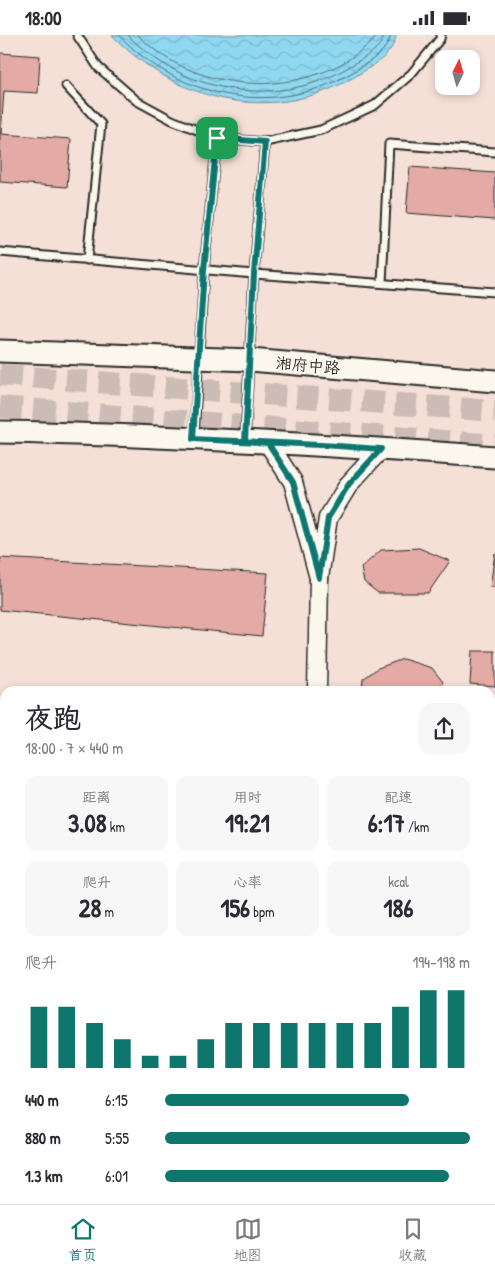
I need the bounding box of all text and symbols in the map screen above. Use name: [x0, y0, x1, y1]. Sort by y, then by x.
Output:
text: 18:00: [25, 5, 62, 31]
north arrow: [435, 50, 480, 95]
map controls: [435, 50, 480, 95]
pin: [196, 117, 238, 159]
icon: arrive: [203, 124, 231, 152]
street label: 湘府中路: [275, 351, 341, 379]
text: 夜跑: [25, 699, 81, 737]
button: share: [418, 703, 470, 755]
text: 18:00 · 7 × 440 m: [25, 737, 123, 759]
text: 距离: [83, 787, 111, 806]
text: 用时: [234, 787, 262, 806]
text: 配速: [385, 787, 413, 806]
text: 3.08: [68, 806, 107, 840]
text: 19:21: [225, 806, 270, 840]
text: 6:17: [368, 806, 405, 840]
text: km: [107, 817, 125, 836]
text: /km: [405, 817, 429, 836]
text: 爬升: [83, 872, 111, 891]
text: 心率: [234, 872, 262, 891]
text: kcal: [388, 872, 409, 891]
text: 28: [79, 891, 101, 925]
text: 156: [220, 891, 250, 925]
text: 186: [384, 891, 413, 925]
text: m: [101, 902, 114, 921]
text: bpm: [250, 902, 275, 921]
text: 爬升: [25, 951, 57, 973]
text: 194–198 m: [412, 951, 470, 973]
text: 440 m: [25, 1089, 59, 1111]
text: 6:15: [105, 1089, 128, 1111]
text: 880 m: [25, 1127, 61, 1149]
text: 5:55: [105, 1127, 129, 1149]
text: 1.3 km: [25, 1165, 63, 1187]
text: 6:01: [105, 1165, 128, 1187]
tab: 首页: [69, 1215, 97, 1264]
tab: 地图: [234, 1215, 262, 1264]
tab: 收藏: [399, 1215, 427, 1264]

